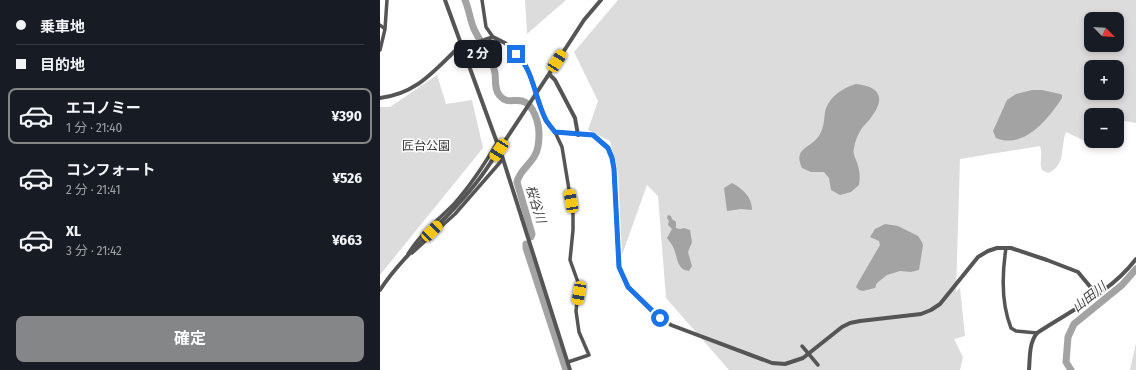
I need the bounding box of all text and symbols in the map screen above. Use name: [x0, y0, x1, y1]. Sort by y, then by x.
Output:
north arrow: [1084, 12, 1124, 52]
map controls: [1084, 12, 1124, 148]
text: 乗車地: [40, 18, 85, 36]
callout: 2 分: [454, 40, 502, 68]
route end: [507, 45, 525, 63]
text: 2 分: [467, 46, 489, 61]
car: [545, 48, 569, 74]
text: 目的地: [40, 56, 85, 74]
button: +: [1084, 60, 1124, 100]
icon: car: [18, 98, 54, 134]
text: エコノミー: [66, 99, 141, 117]
text: ¥390: [331, 107, 362, 125]
button: −: [1084, 108, 1124, 148]
text: 1 分 · 21:40: [66, 120, 122, 135]
car: [487, 137, 511, 163]
park label: 匠台公園: [402, 139, 450, 153]
icon: car: [18, 160, 54, 196]
text: コンフォート: [66, 161, 156, 179]
text: ¥526: [332, 169, 362, 187]
text: 2 分 · 21:41: [66, 182, 121, 197]
water label: 桜谷川: [523, 183, 549, 227]
car: [563, 188, 579, 214]
car: [419, 218, 445, 244]
icon: car: [18, 222, 54, 258]
text: XL: [66, 222, 81, 240]
text: ¥663: [332, 231, 362, 249]
text: 3 分 · 21:42: [66, 243, 122, 258]
water label: 山田川: [1069, 278, 1110, 315]
car: [571, 280, 587, 306]
route start: [651, 309, 669, 327]
button: 確定: [16, 316, 364, 362]

